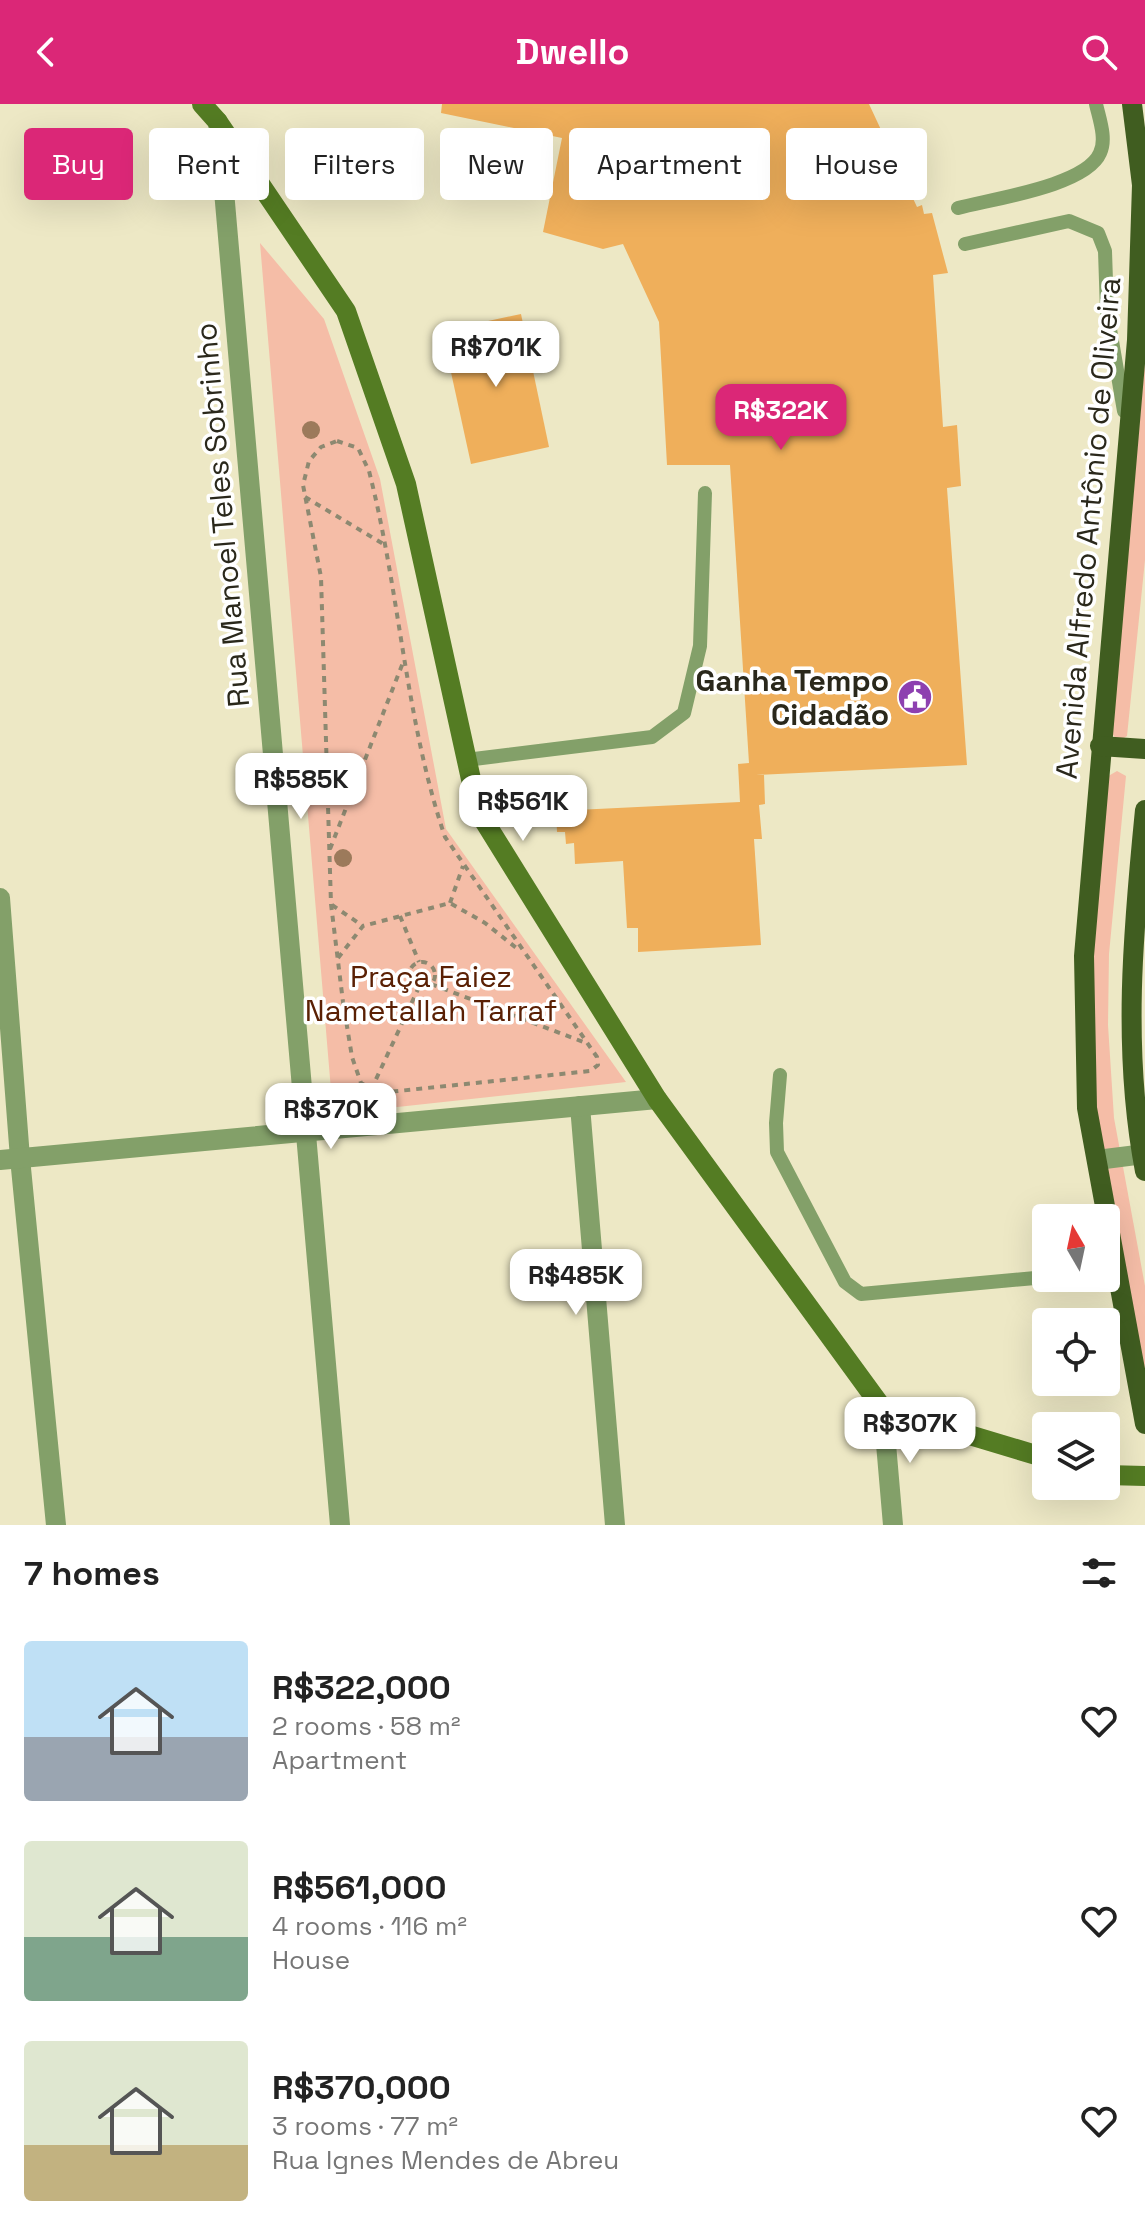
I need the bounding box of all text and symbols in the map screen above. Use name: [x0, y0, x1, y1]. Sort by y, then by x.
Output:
text: Dwello: [515, 29, 630, 75]
icon: back: [24, 30, 68, 74]
icon: search: [1077, 30, 1121, 74]
chip: Buy: [24, 128, 133, 200]
chip: Rent: [149, 128, 269, 200]
chip: Filters: [285, 128, 424, 200]
chip: New: [440, 128, 553, 200]
chip: Apartment: [569, 128, 770, 200]
chip: House: [786, 128, 927, 200]
street label: Avenida Alfredo Antônio de Oliveira: [1047, 276, 1129, 780]
street label: Rua Manoel Teles Sobrinho: [186, 321, 258, 709]
pin: R$701K: [431, 321, 561, 389]
text: R$701K: [450, 330, 542, 364]
pin: R$322K: [716, 384, 846, 452]
text: R$322K: [733, 393, 829, 427]
place label: Ganha Tempo Cidadão: [696, 661, 889, 734]
public building icon: Ganha Tempo Cidadão: [896, 678, 934, 716]
pin: R$585K: [236, 753, 366, 821]
text: R$585K: [253, 762, 349, 796]
pin: R$561K: [458, 775, 588, 843]
text: R$561K: [477, 784, 569, 818]
park label: Praça Faiez Nametallah Tarraf: [305, 957, 557, 1030]
pin: R$370K: [266, 1083, 396, 1151]
text: R$370K: [283, 1092, 379, 1126]
north arrow: [1032, 1204, 1120, 1292]
map controls: [1032, 1204, 1120, 1500]
pin: R$485K: [511, 1249, 641, 1317]
text: R$485K: [528, 1258, 624, 1292]
button: locate: [1032, 1308, 1120, 1396]
pin: R$307K: [845, 1397, 975, 1465]
text: R$307K: [862, 1406, 958, 1440]
button: layers: [1032, 1412, 1120, 1500]
icon: filters: [1077, 1551, 1121, 1595]
text: 7 homes: [24, 1552, 160, 1595]
text: R$322,000: [272, 1666, 451, 1709]
icon: home: [88, 1673, 184, 1769]
icon: heart: [1077, 1699, 1121, 1743]
text: 2 rooms · 58 m²: [272, 1709, 460, 1743]
text: Apartment: [272, 1743, 407, 1777]
text: R$561,000: [272, 1866, 446, 1909]
icon: home: [88, 1873, 184, 1969]
icon: heart: [1077, 1899, 1121, 1943]
text: 4 rooms · 116 m²: [272, 1909, 467, 1943]
text: House: [272, 1943, 350, 1977]
text: R$370,000: [272, 2066, 451, 2109]
icon: home: [88, 2073, 184, 2169]
icon: heart: [1077, 2099, 1121, 2143]
text: 3 rooms · 77 m²: [272, 2109, 458, 2143]
text: Rua Ignes Mendes de Abreu: [272, 2143, 619, 2177]

